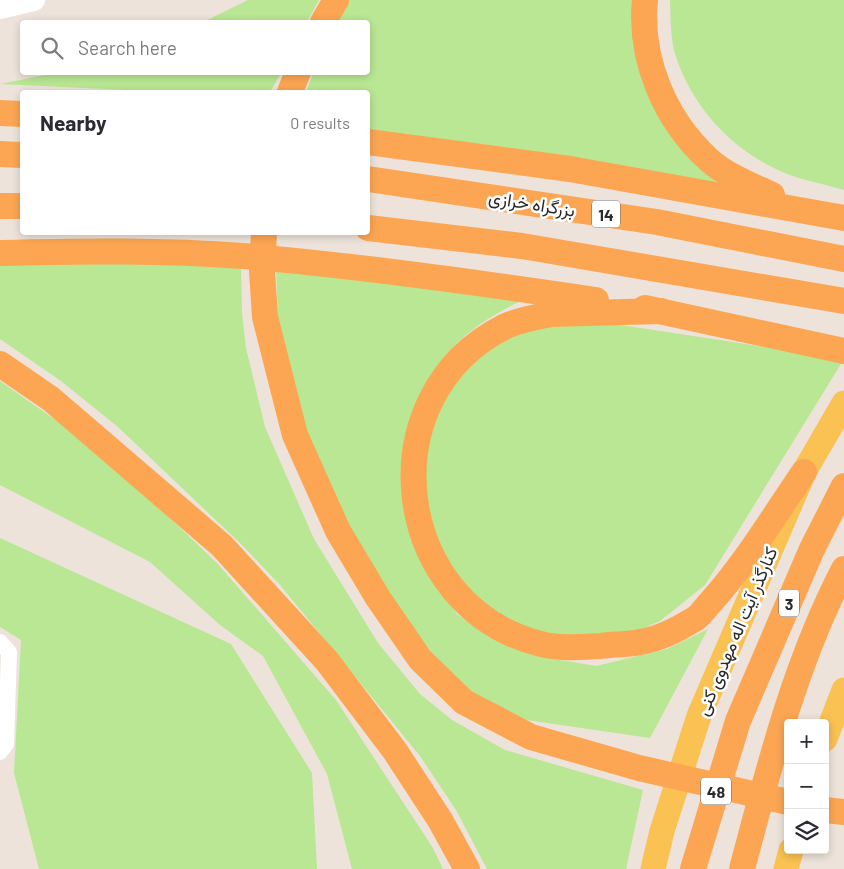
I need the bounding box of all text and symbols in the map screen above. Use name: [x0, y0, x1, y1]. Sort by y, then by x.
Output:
search box: [20, 20, 370, 75]
icon: search: [38, 34, 66, 62]
text: Search here: [78, 36, 177, 59]
text: Nearby: [40, 110, 106, 135]
text: 0 results: [290, 113, 350, 132]
street label: بزرگراه خرازی: [487, 185, 577, 222]
road number: 14: [592, 200, 620, 228]
street label: کنارگذر آیت اله مهدوی کنی: [690, 543, 782, 719]
road number: 3: [779, 590, 799, 616]
map controls: [784, 719, 829, 854]
button: +: [784, 719, 829, 764]
button: −: [784, 764, 829, 809]
road number: 48: [701, 778, 731, 804]
button: layers: [784, 809, 829, 854]

